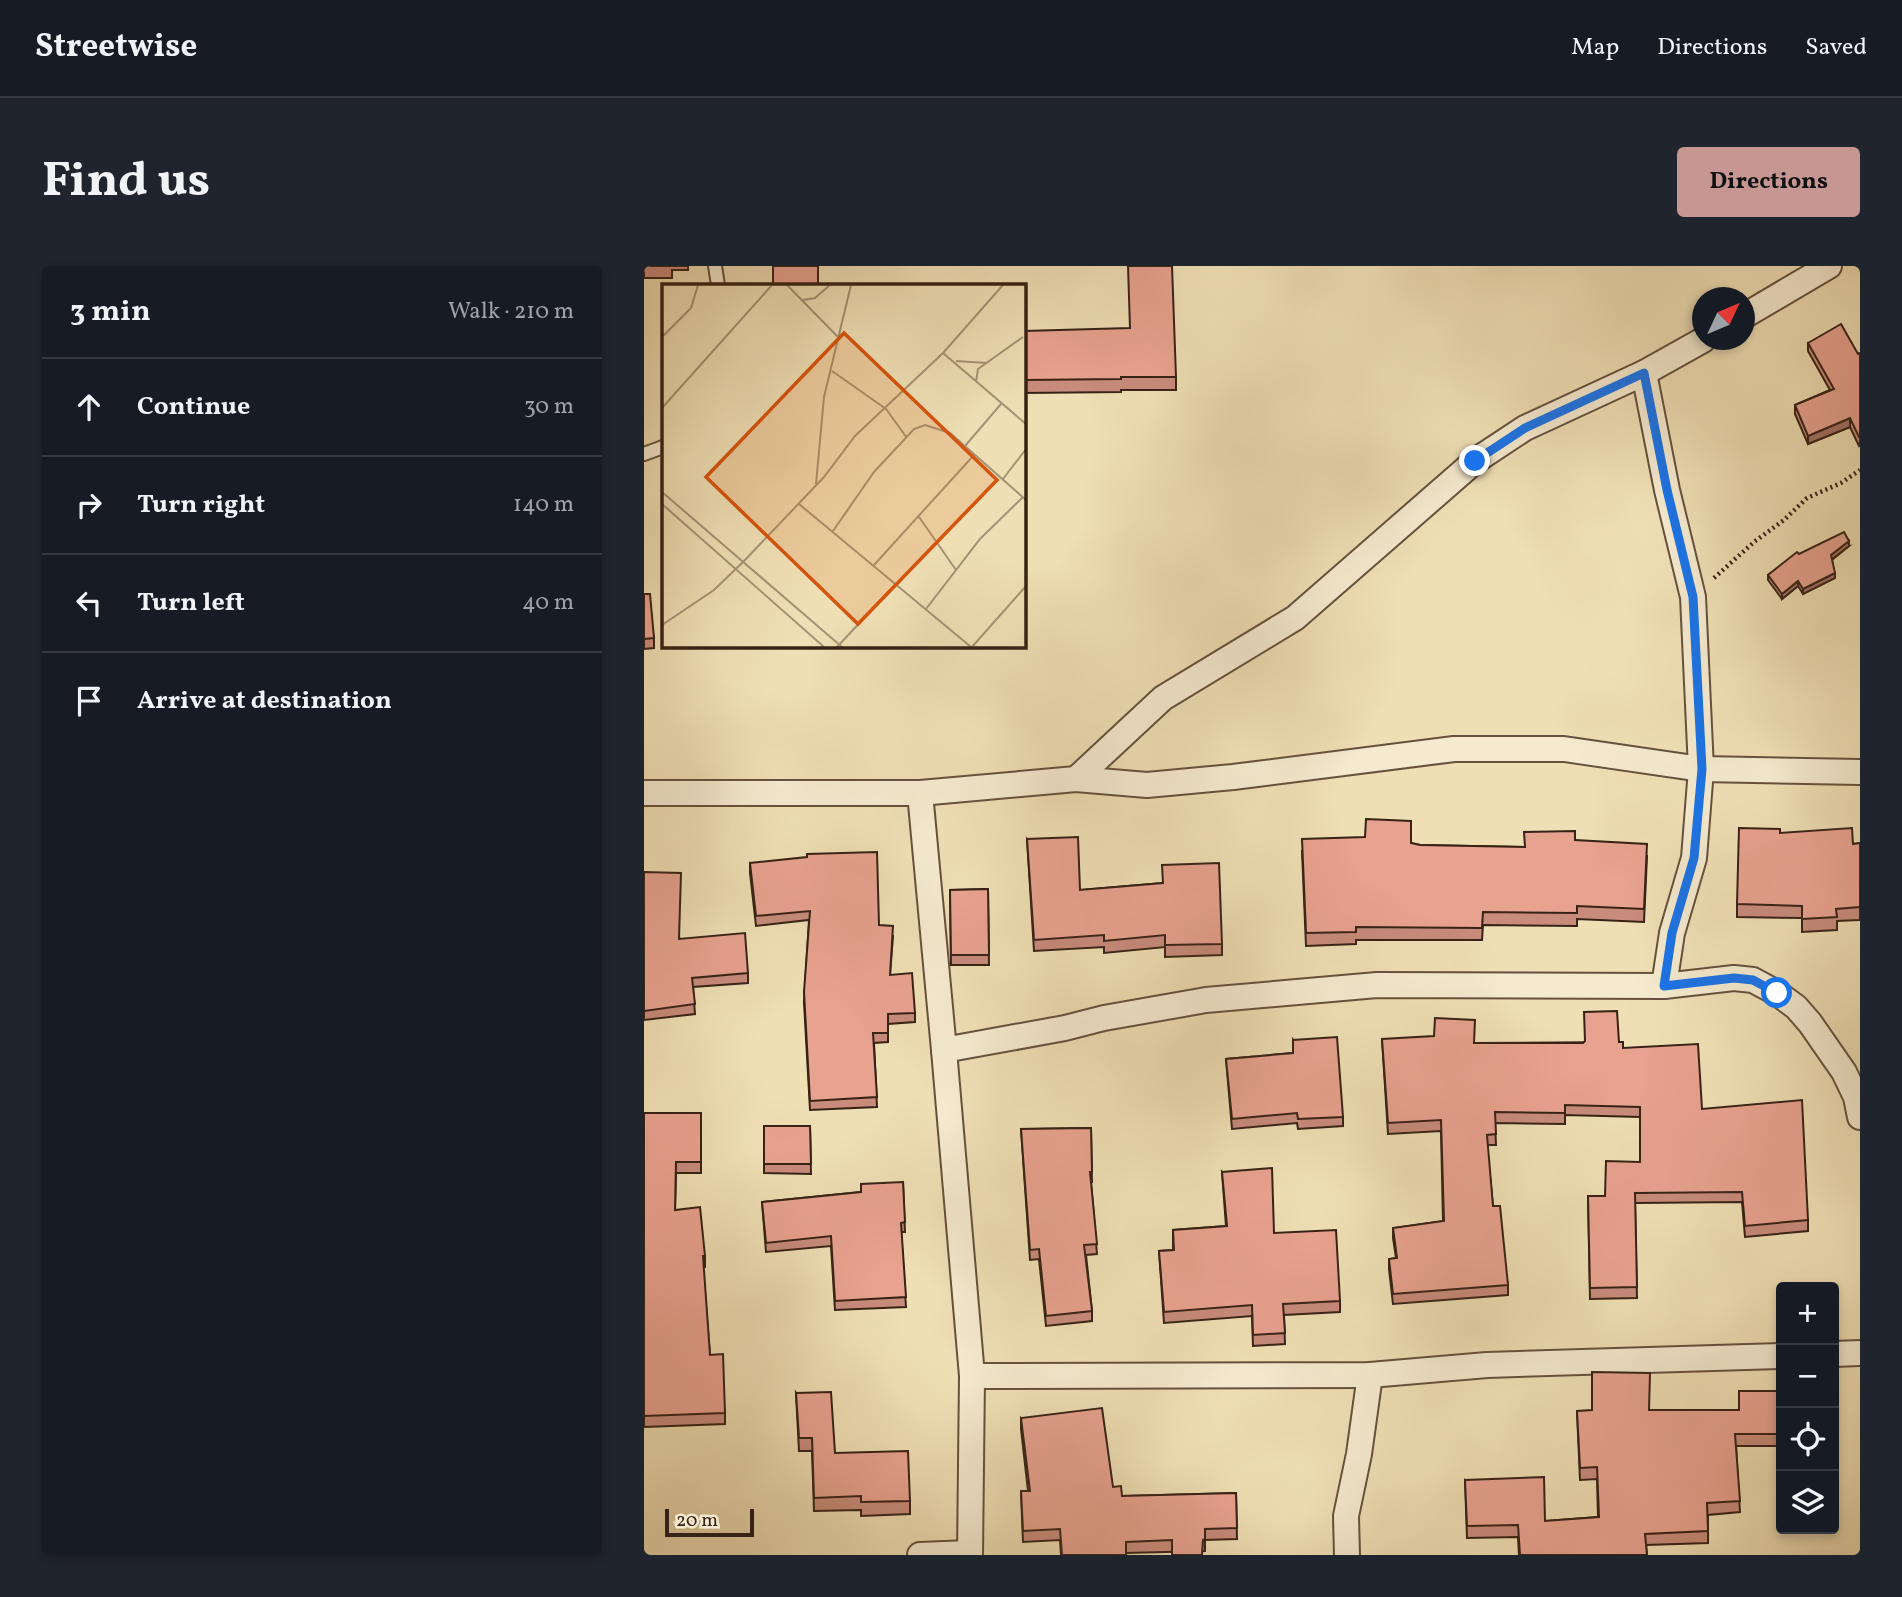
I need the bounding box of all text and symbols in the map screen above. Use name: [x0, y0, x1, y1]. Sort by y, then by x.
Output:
text: Streetwise: [35, 25, 197, 71]
text: Map: [1571, 31, 1619, 65]
text: Directions: [1657, 31, 1767, 65]
text: Saved: [1805, 31, 1867, 65]
button: Directions: [1677, 147, 1860, 217]
text: Find us: [42, 148, 210, 217]
inset map: [662, 284, 1026, 648]
north arrow: [1692, 287, 1755, 350]
text: 3 min: [70, 291, 151, 333]
text: Walk · 210 m: [448, 296, 574, 328]
icon: ahead: [70, 388, 108, 426]
text: Continue: [137, 389, 250, 425]
text: 30 m: [524, 391, 574, 423]
route end: [1459, 445, 1490, 476]
icon: right: [70, 486, 108, 524]
text: Turn right: [137, 487, 265, 523]
text: 140 m: [513, 489, 574, 521]
icon: left: [70, 584, 108, 622]
text: Turn left: [137, 585, 245, 621]
text: 40 m: [522, 587, 574, 619]
icon: arrive: [70, 682, 108, 720]
text: Arrive at destination: [137, 683, 392, 719]
route start: [1761, 977, 1792, 1008]
map controls: [1776, 1282, 1839, 1534]
button: +: [1776, 1282, 1839, 1345]
button: −: [1776, 1345, 1839, 1408]
button: locate: [1776, 1408, 1839, 1471]
button: layers: [1776, 1471, 1839, 1534]
scale bar: [665, 1506, 754, 1538]
text: 20 m: [676, 1508, 718, 1534]

